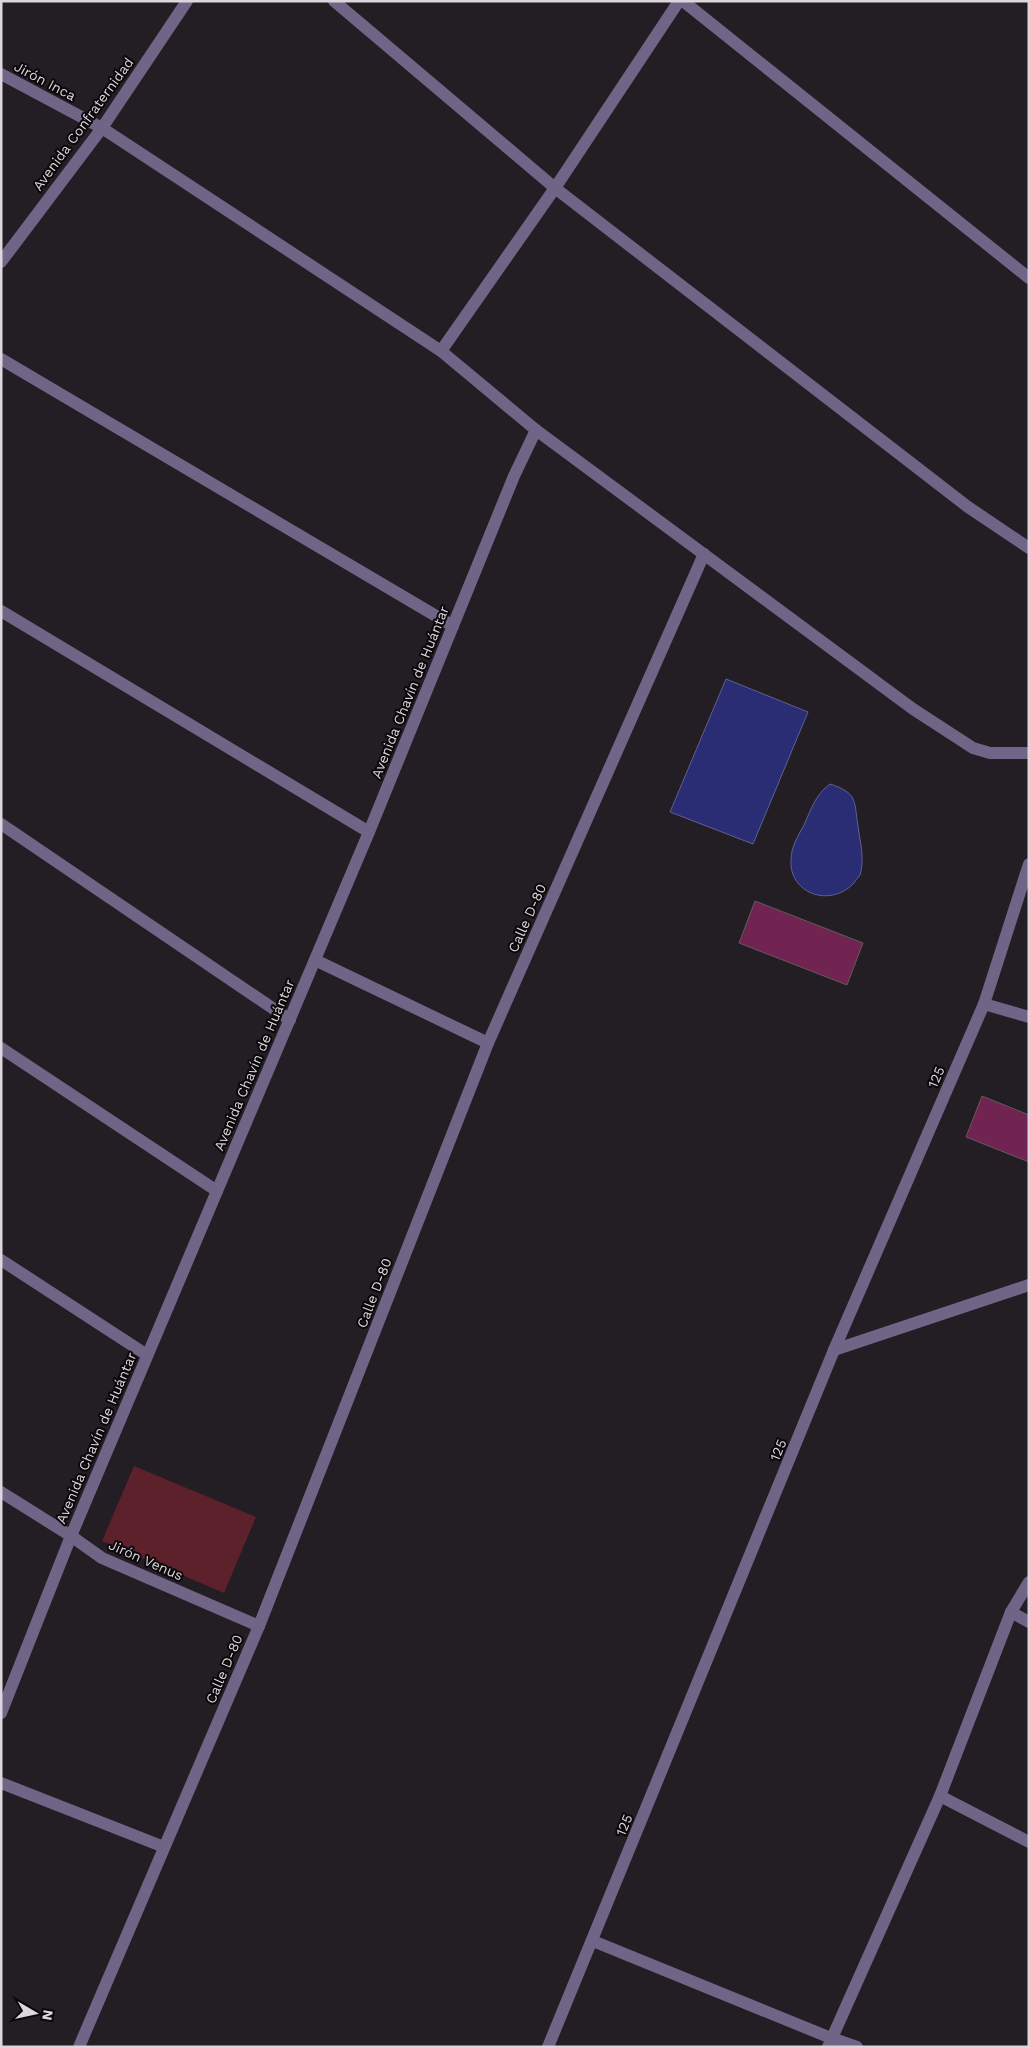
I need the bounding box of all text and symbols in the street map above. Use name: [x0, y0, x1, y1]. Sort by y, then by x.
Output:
street label: Avenida Confraternidad: [29, 54, 137, 194]
street label: Jirón Inca: [11, 58, 79, 104]
street label: Avenida Chavín de Huántar: [368, 603, 452, 781]
street label: Calle D-80: [505, 881, 549, 955]
street label: Avenida Chavín de Huántar: [211, 977, 298, 1153]
street label: 125: [924, 1064, 948, 1090]
street label: Calle D-80: [353, 1256, 395, 1330]
street label: Avenida Chavín de Huántar: [53, 1350, 140, 1526]
street label: 125: [767, 1437, 789, 1463]
street label: Jirón Venus: [106, 1536, 186, 1584]
street label: Calle D-80: [202, 1632, 246, 1706]
street label: 125: [613, 1812, 635, 1838]
north arrow: [10, 1988, 60, 2038]
text: N: [39, 2009, 57, 2021]

